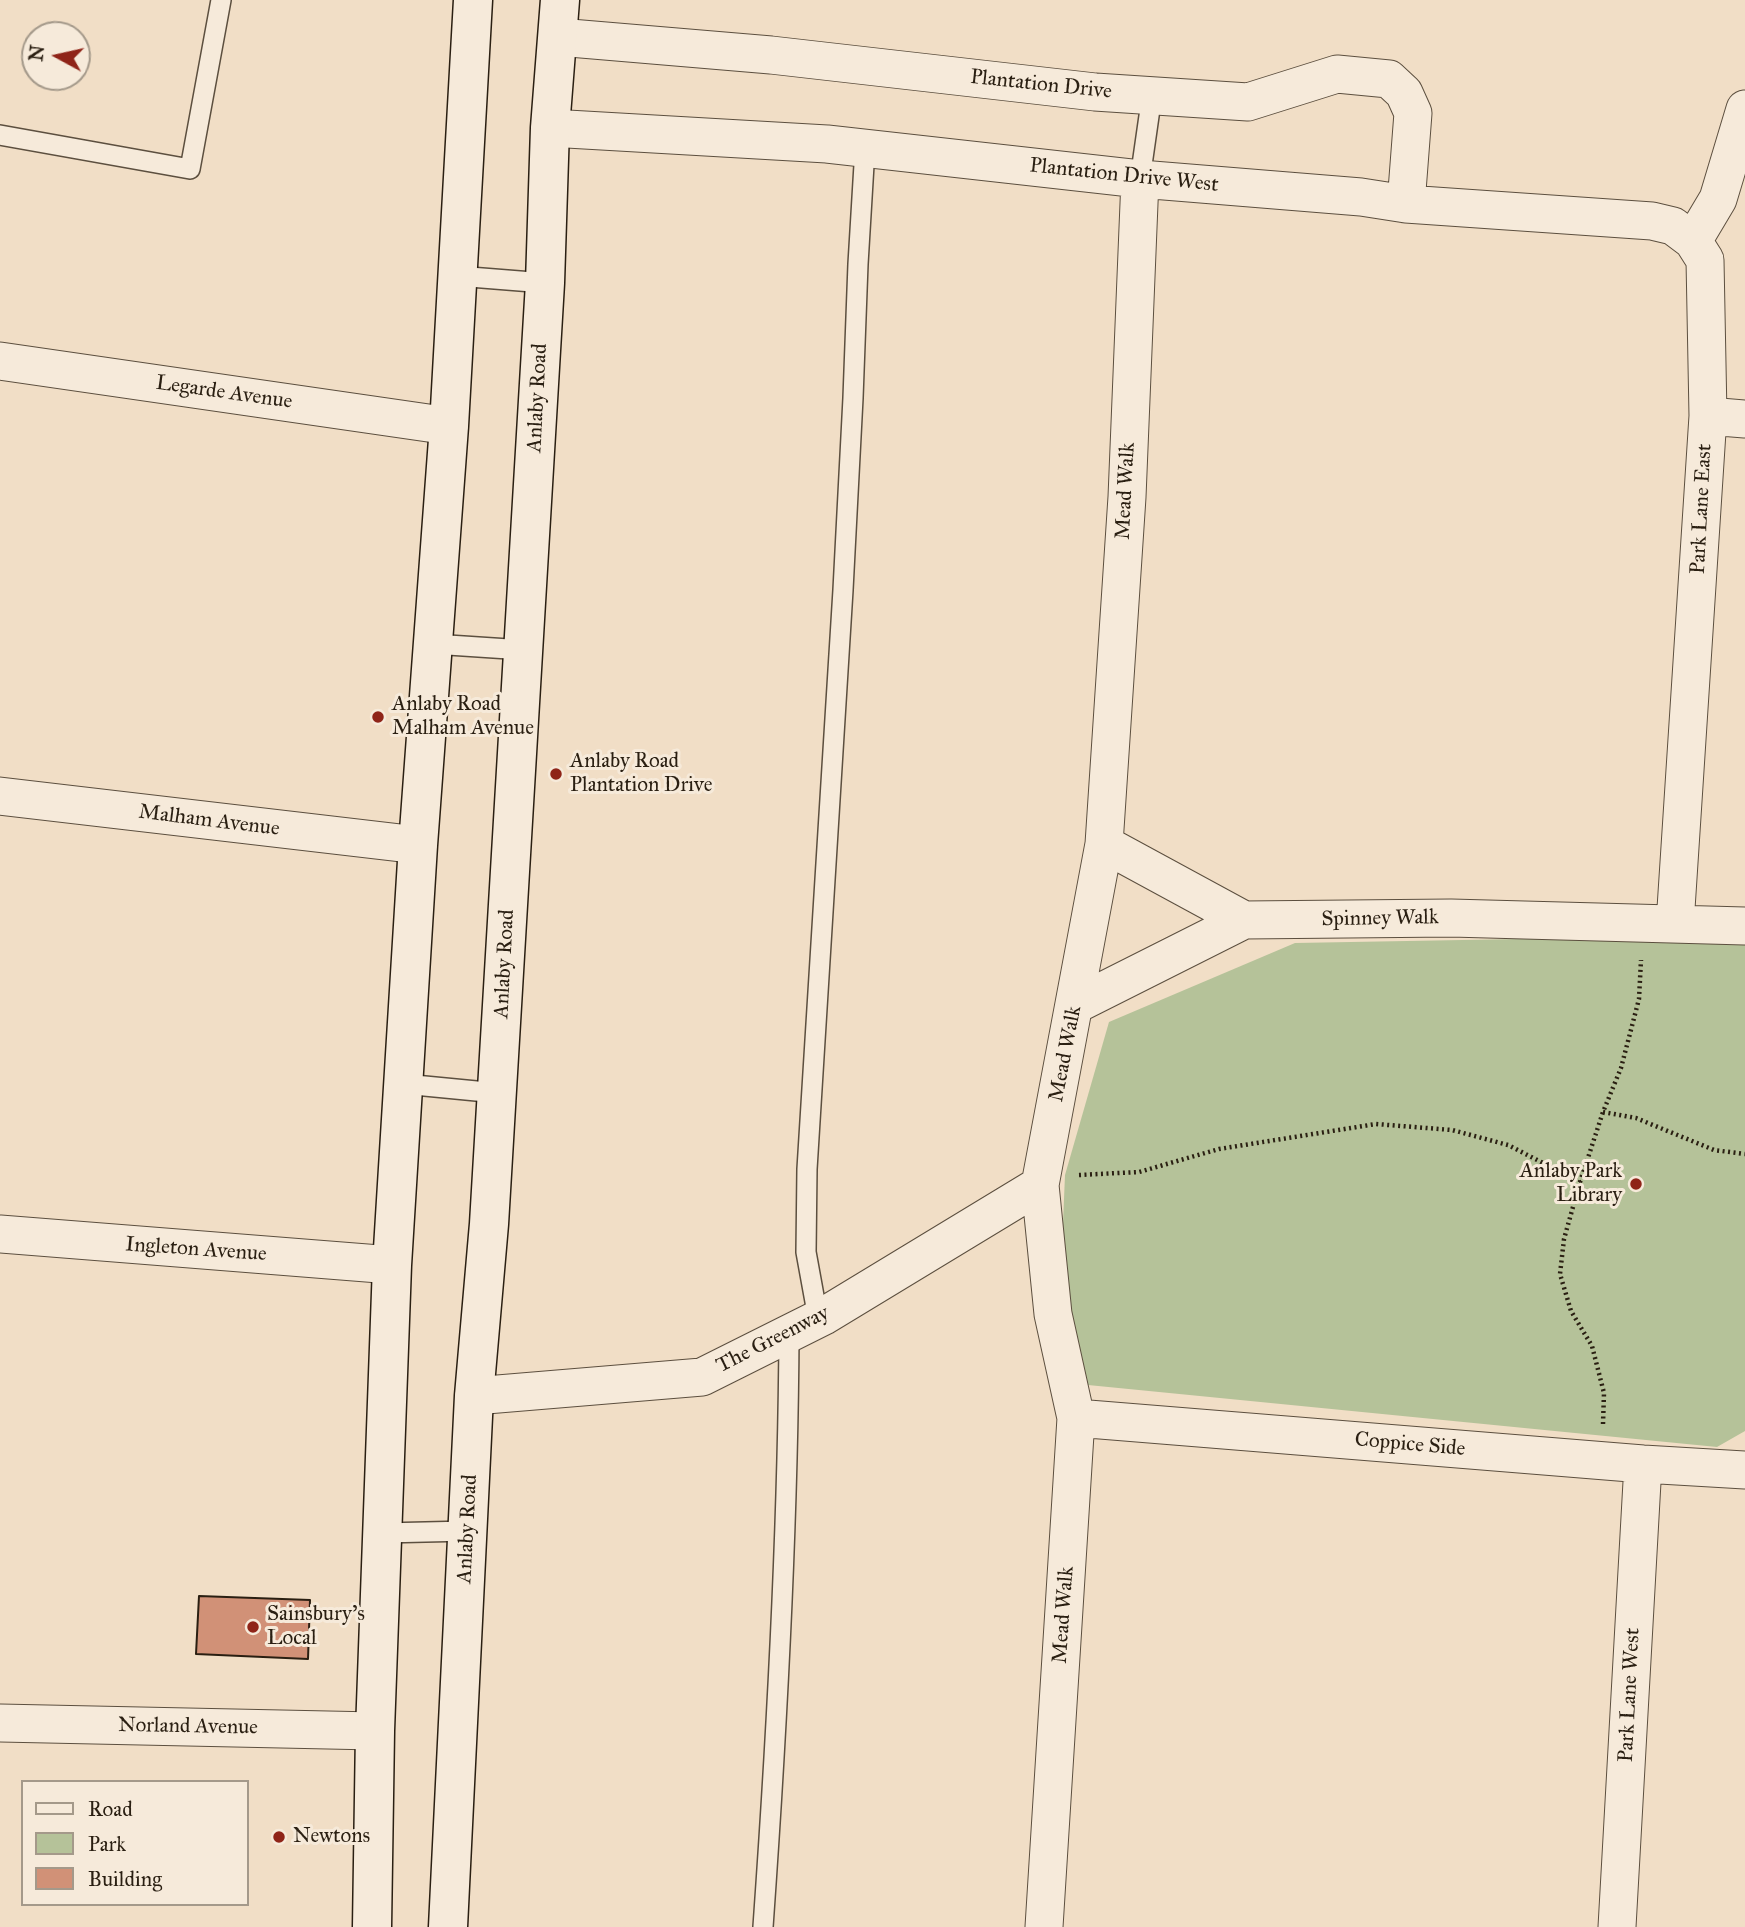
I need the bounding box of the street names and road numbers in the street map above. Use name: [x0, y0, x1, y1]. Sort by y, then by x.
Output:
street label: Plantation Drive: [969, 65, 1113, 105]
street label: Plantation Drive West: [1028, 154, 1220, 198]
street label: Anlaby Road: [523, 343, 553, 453]
street label: Legarde Avenue: [154, 371, 294, 415]
street label: Mead Walk: [1111, 442, 1141, 540]
street label: Park Lane East: [1686, 443, 1718, 575]
street label: Malham Avenue: [137, 800, 281, 842]
street label: Spinney Walk: [1321, 905, 1439, 933]
street label: Anlaby Road: [490, 909, 520, 1019]
street label: Mead Walk: [1044, 1004, 1088, 1104]
street label: Ingleton Avenue: [124, 1232, 268, 1268]
street label: The Greenway: [712, 1301, 834, 1379]
street label: Coppice Side: [1354, 1428, 1466, 1462]
street label: Anlaby Road: [453, 1474, 483, 1584]
street label: Mead Walk: [1048, 1566, 1080, 1664]
street label: Park Lane West: [1614, 1627, 1646, 1763]
street label: Norland Avenue: [118, 1713, 258, 1741]

